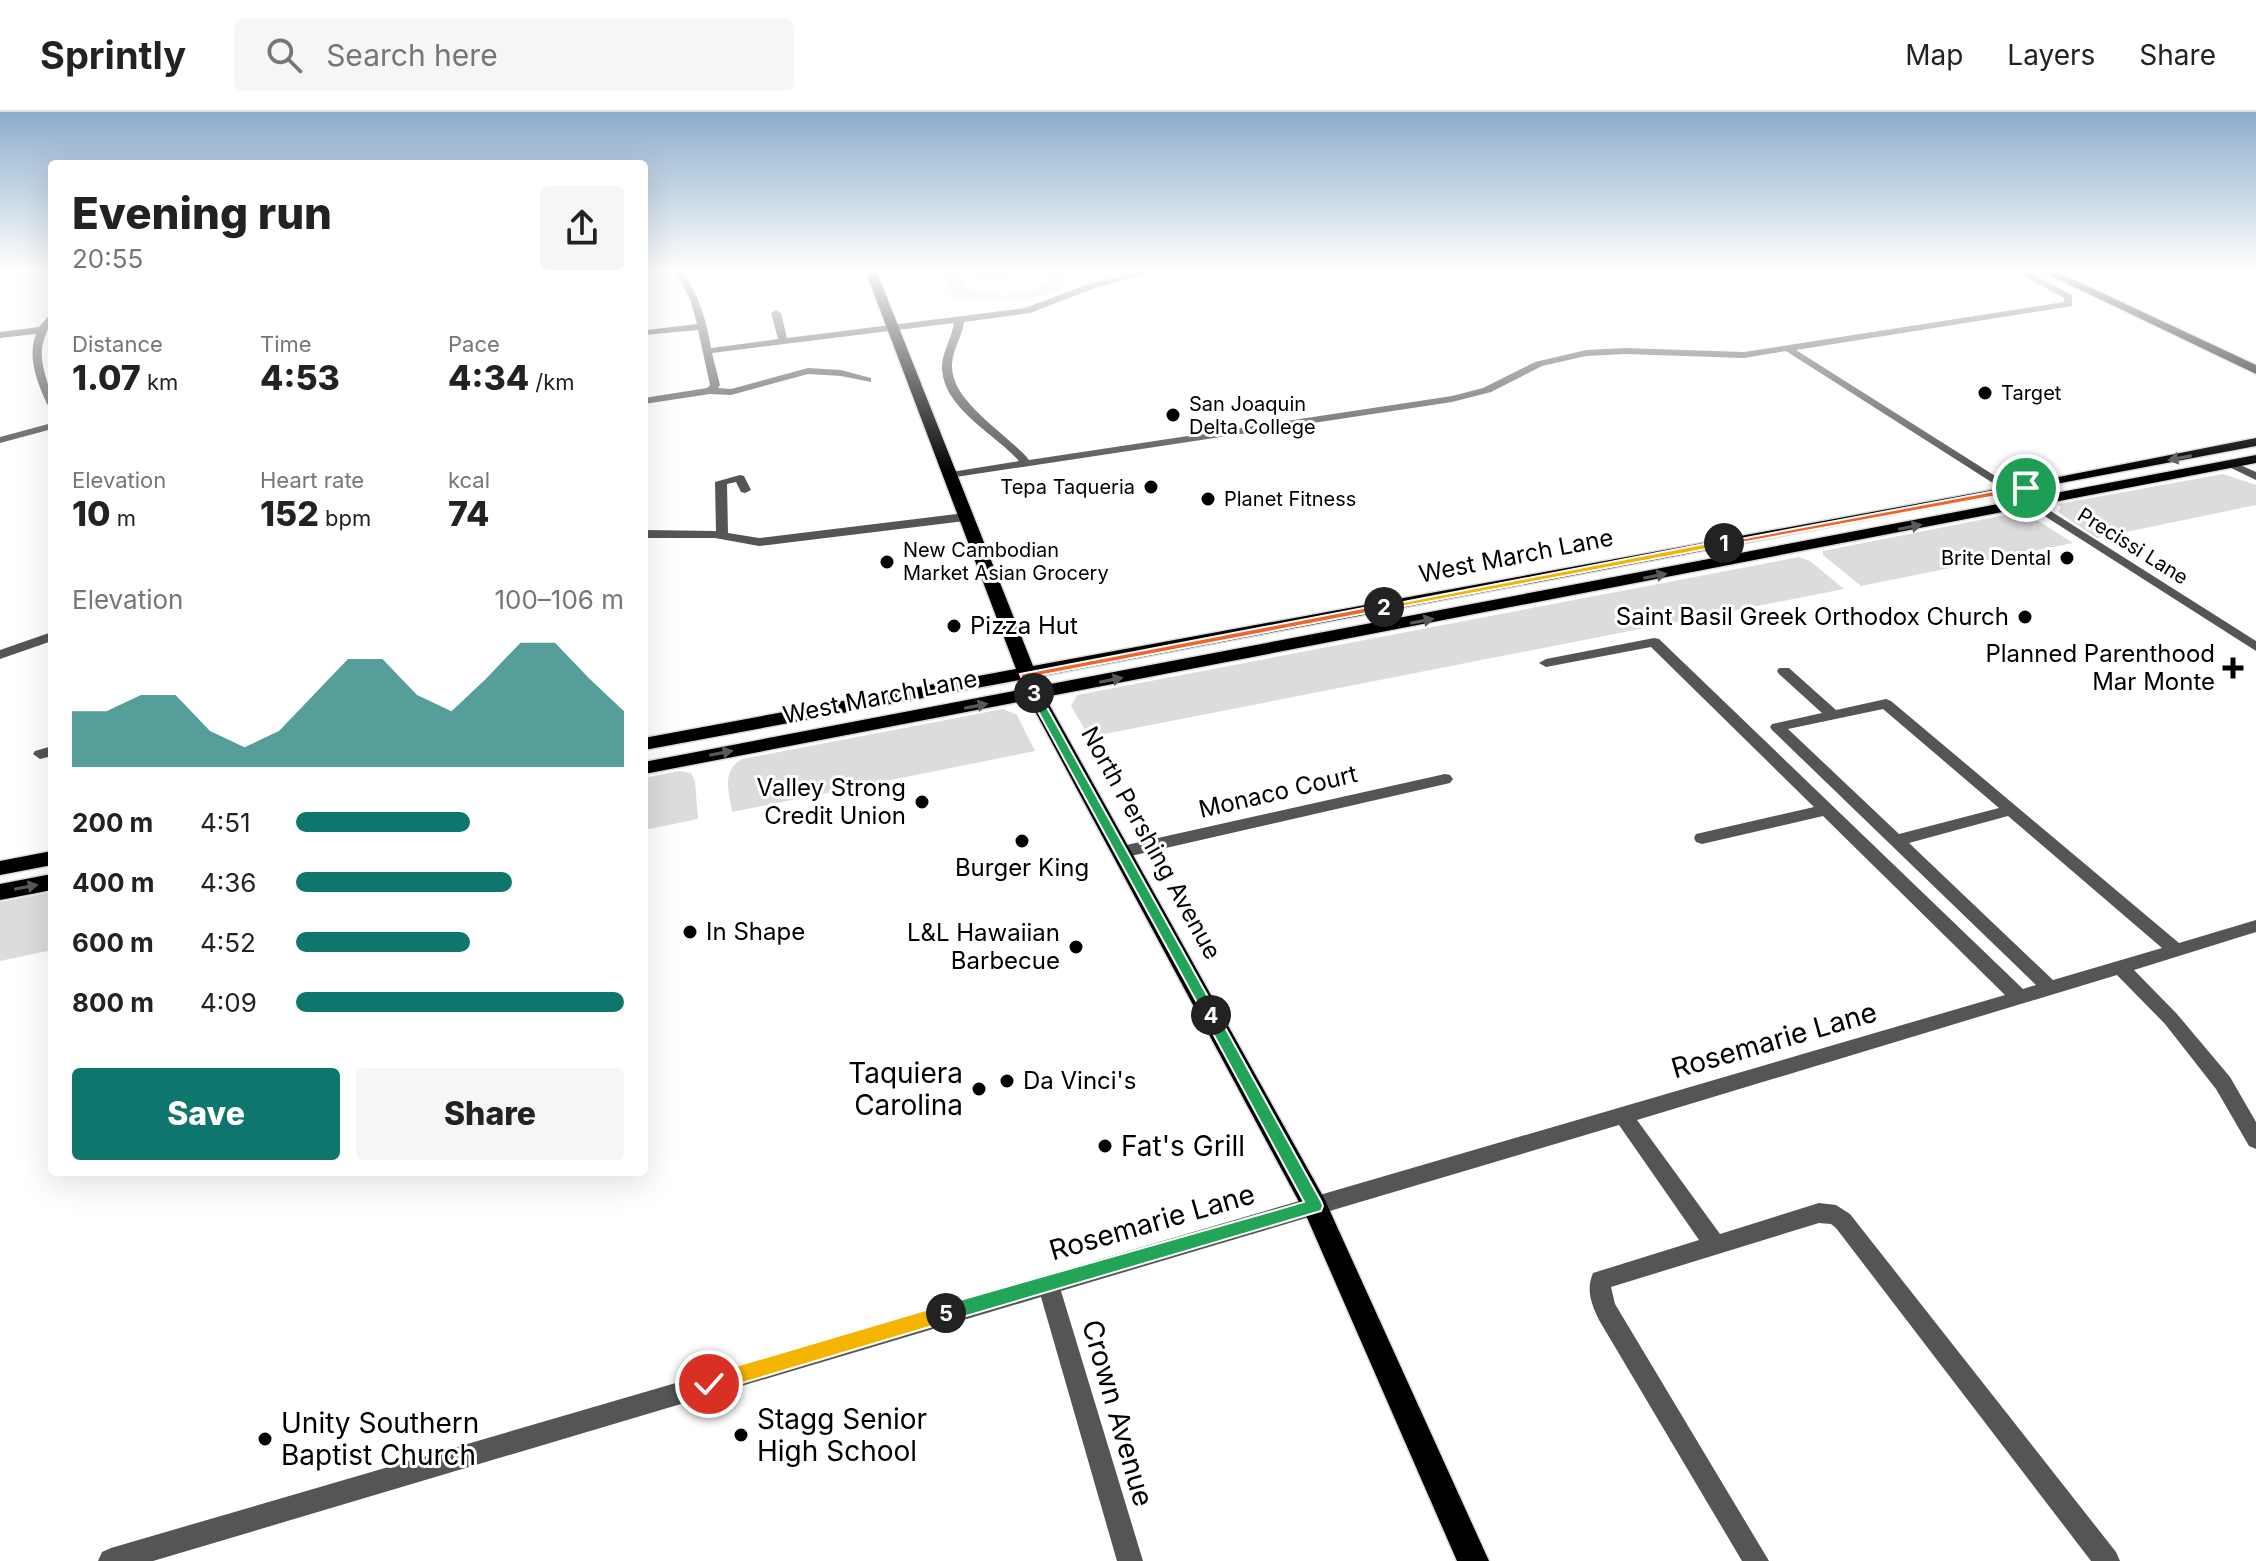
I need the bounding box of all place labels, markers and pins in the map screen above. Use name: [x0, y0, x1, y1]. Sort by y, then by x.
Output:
place label: Target: [2001, 381, 2062, 405]
marker: Target: [1976, 384, 1994, 402]
place label: San Joaquin Delta College: [1189, 392, 1316, 439]
marker: San Joaquin Delta College: [1164, 406, 1182, 424]
pin: [1992, 454, 2060, 522]
place label: Tepa Taqueria: [1000, 475, 1135, 499]
marker: Tepa Taqueria: [1142, 478, 1160, 496]
place label: Planet Fitness: [1224, 487, 1356, 511]
marker: Planet Fitness: [1199, 490, 1217, 508]
pin: 1: [1704, 523, 1744, 563]
place label: New Cambodian Market Asian Grocery: [903, 538, 1109, 585]
place label: Brite Dental: [1941, 546, 2051, 570]
marker: Brite Dental: [2058, 549, 2076, 567]
marker: New Cambodian Market Asian Grocery: [878, 553, 896, 571]
pin: 2: [1364, 587, 1404, 627]
place label: Saint Basil Greek Orthodox Church: [1616, 602, 2009, 631]
marker: Saint Basil Greek Orthodox Church: [2016, 608, 2034, 626]
place label: Pizza Hut: [970, 611, 1078, 640]
marker: Pizza Hut: [945, 617, 963, 635]
place label: Planned Parenthood Mar Monte: [1985, 639, 2215, 696]
marker: Planned Parenthood Mar Monte: [2222, 657, 2244, 679]
pin: 3: [1014, 673, 1054, 713]
place label: Valley Strong Credit Union: [757, 773, 906, 830]
marker: Valley Strong Credit Union: [913, 793, 931, 811]
marker: Burger King: [1013, 832, 1031, 850]
place label: Burger King: [955, 853, 1089, 882]
place label: In Shape: [706, 917, 805, 946]
place label: L&L Hawaiian Barbecue: [907, 918, 1060, 975]
marker: In Shape: [681, 923, 699, 941]
marker: L&L Hawaiian Barbecue: [1067, 938, 1085, 956]
pin: 4: [1191, 995, 1231, 1035]
place label: Taquiera Carolina: [848, 1056, 963, 1122]
place label: Da Vinci's: [1023, 1066, 1136, 1095]
marker: Da Vinci's: [998, 1072, 1016, 1090]
marker: Taquiera Carolina: [970, 1080, 988, 1098]
place label: Fat's Grill: [1121, 1129, 1245, 1163]
marker: Fat's Grill: [1096, 1137, 1114, 1155]
pin: 5: [926, 1293, 966, 1333]
pin: [675, 1350, 743, 1418]
place label: Stagg Senior High School: [757, 1402, 927, 1468]
place label: Unity Southern Baptist Church: [281, 1406, 479, 1472]
marker: Stagg Senior High School: [732, 1426, 750, 1444]
marker: Unity Southern Baptist Church: [256, 1430, 274, 1448]

